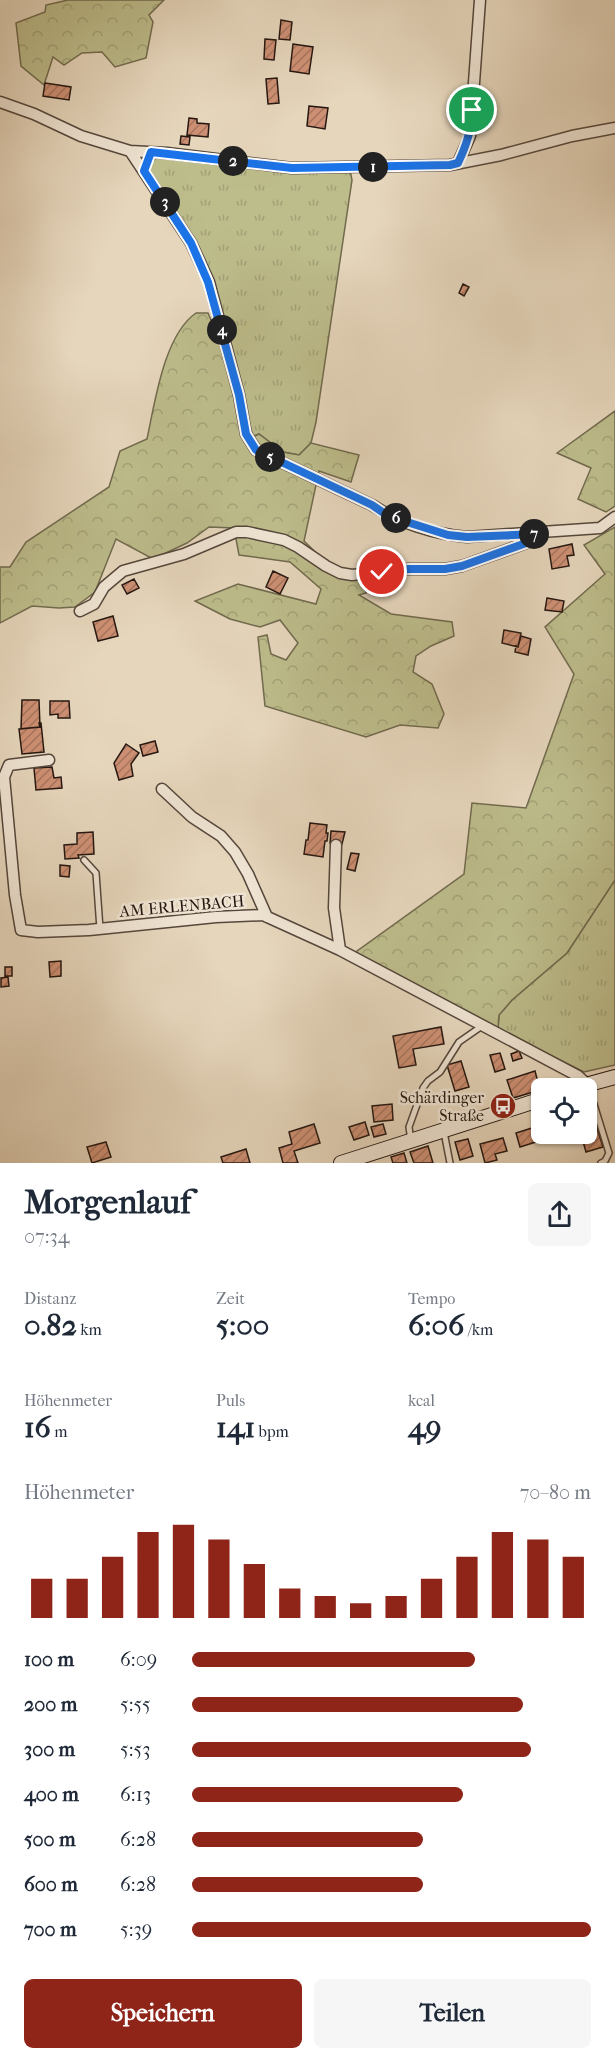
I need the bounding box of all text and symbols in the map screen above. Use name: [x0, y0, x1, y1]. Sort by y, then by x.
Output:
pin: [446, 84, 497, 135]
icon: arrive: [455, 93, 488, 126]
pin: 2: [218, 146, 248, 176]
text: 2: [229, 151, 237, 170]
pin: 1: [358, 152, 388, 182]
text: 1: [370, 157, 376, 176]
pin: 3: [150, 187, 180, 217]
text: 3: [162, 192, 168, 211]
pin: 4: [207, 315, 237, 345]
text: 4: [217, 320, 227, 339]
pin: 5: [255, 442, 285, 472]
text: 5: [267, 447, 273, 466]
pin: 6: [381, 503, 411, 533]
text: 6: [392, 508, 400, 527]
pin: 7: [519, 519, 549, 549]
text: 7: [530, 524, 538, 543]
pin: [356, 546, 407, 597]
icon: check: [365, 555, 398, 588]
street label: AM ERLENBACH: [118, 891, 246, 921]
map controls: [531, 1078, 597, 1144]
button: locate: [531, 1078, 597, 1144]
place label: Schärdinger Straße: [400, 1088, 484, 1125]
bus stop icon: Schärdinger Straße: [488, 1091, 518, 1121]
text: Morgenlauf: [24, 1183, 191, 1222]
button: share: [528, 1183, 591, 1246]
text: 07:34: [24, 1225, 70, 1248]
text: Distanz: [24, 1289, 76, 1308]
text: Zeit: [216, 1289, 245, 1308]
text: Tempo: [408, 1289, 455, 1308]
text: 0.82: [24, 1308, 77, 1343]
text: 5:00: [216, 1308, 269, 1343]
text: 6:06: [408, 1308, 464, 1343]
text: km: [77, 1320, 102, 1339]
text: /km: [464, 1320, 493, 1339]
text: Höhenmeter: [24, 1391, 112, 1410]
text: Puls: [216, 1391, 245, 1410]
text: kcal: [408, 1391, 435, 1410]
text: 16: [24, 1410, 51, 1445]
text: 141: [216, 1410, 255, 1445]
text: 49: [408, 1410, 441, 1445]
text: m: [51, 1422, 68, 1441]
text: bpm: [255, 1422, 289, 1441]
text: Höhenmeter: [24, 1481, 134, 1504]
text: 70–80 m: [520, 1481, 591, 1504]
text: 100 m: [24, 1648, 74, 1671]
text: 6:09: [120, 1648, 157, 1671]
text: 200 m: [24, 1693, 77, 1716]
text: 5:55: [120, 1693, 151, 1716]
text: 300 m: [24, 1738, 75, 1761]
text: 5:53: [120, 1738, 150, 1761]
text: 400 m: [24, 1783, 79, 1806]
text: 6:13: [120, 1783, 151, 1806]
text: 500 m: [24, 1828, 76, 1851]
text: 6:28: [120, 1828, 156, 1851]
text: 600 m: [24, 1873, 78, 1896]
text: 6:28: [120, 1873, 156, 1896]
text: 700 m: [24, 1918, 77, 1941]
text: 5:39: [120, 1918, 152, 1941]
button: Speichern: [24, 1979, 302, 2048]
button: Teilen: [314, 1979, 591, 2048]

